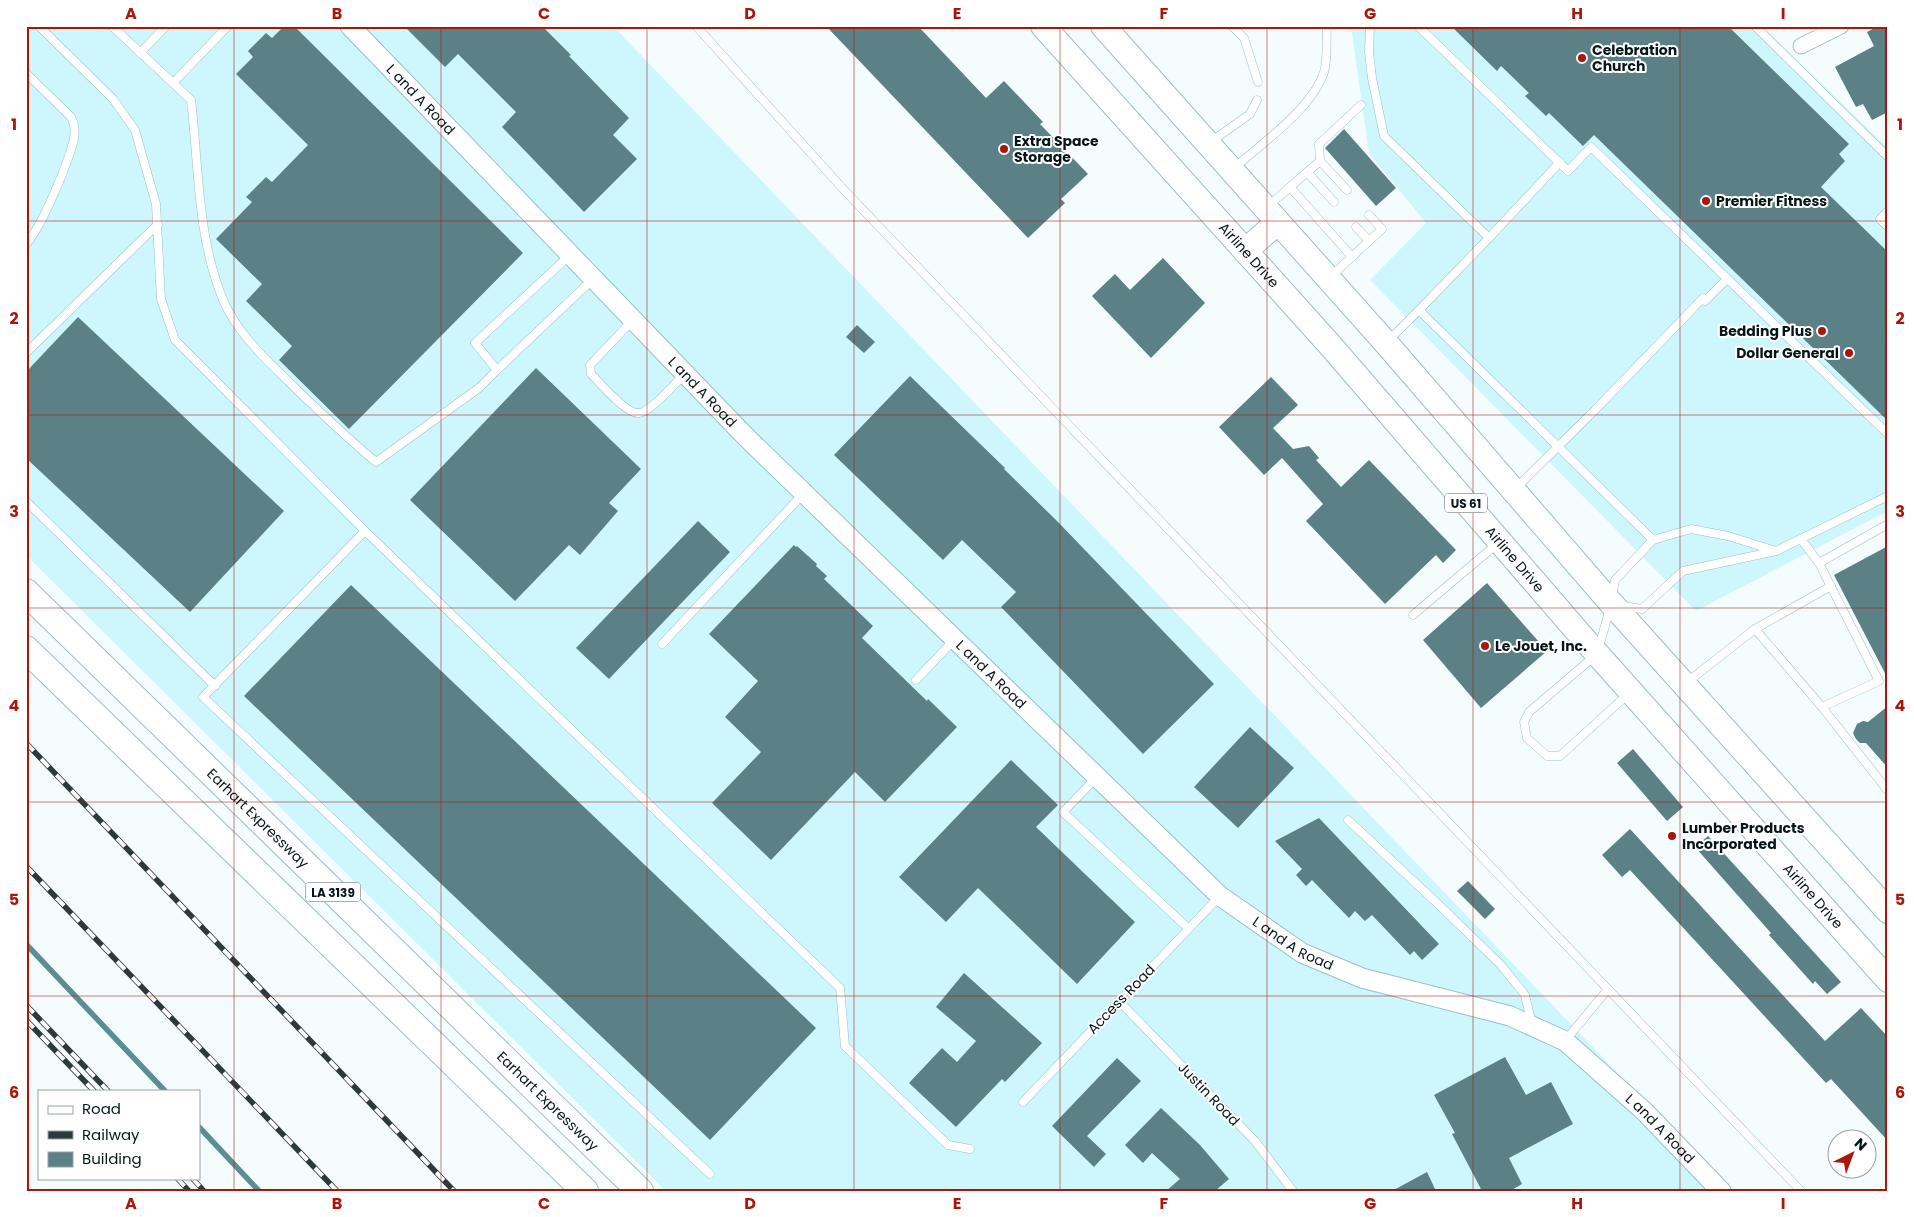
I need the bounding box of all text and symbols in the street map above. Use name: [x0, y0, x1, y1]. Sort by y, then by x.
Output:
text: A: [125, 2, 137, 25]
text: B: [332, 2, 342, 25]
text: C: [538, 2, 550, 25]
text: D: [744, 2, 756, 25]
text: E: [953, 2, 961, 25]
text: F: [1160, 2, 1169, 25]
text: G: [1364, 2, 1376, 25]
text: H: [1571, 2, 1583, 25]
text: I: [1781, 2, 1785, 25]
place label: Celebration Church: [1592, 40, 1677, 76]
marker: Celebration Church: [1576, 52, 1588, 64]
street label: L and A Road: [382, 60, 460, 139]
text: 1: [11, 113, 17, 136]
text: 1: [1897, 113, 1903, 136]
place label: Extra Space Storage: [1014, 131, 1099, 167]
marker: Extra Space Storage: [998, 143, 1010, 155]
place label: Premier Fitness: [1716, 191, 1827, 211]
marker: Premier Fitness: [1700, 195, 1712, 207]
street label: Airline Drive: [1214, 218, 1284, 292]
text: 2: [9, 307, 19, 330]
text: 2: [1895, 307, 1905, 330]
place label: Bedding Plus: [1719, 321, 1812, 341]
marker: Bedding Plus: [1816, 325, 1828, 337]
place label: Dollar General: [1736, 343, 1839, 363]
marker: Dollar General: [1843, 347, 1855, 359]
street label: L and A Road: [664, 352, 741, 432]
road number: US 61: [1445, 493, 1487, 512]
text: 3: [9, 500, 19, 523]
text: 3: [1895, 500, 1905, 523]
street label: Airline Drive: [1481, 522, 1549, 597]
street label: L and A Road: [951, 636, 1031, 713]
place label: Le Jouet, Inc.: [1495, 636, 1587, 656]
marker: Le Jouet, Inc.: [1479, 640, 1491, 652]
text: 4: [9, 694, 20, 717]
text: 4: [1895, 694, 1906, 717]
street label: Earhart Expressway: [203, 764, 313, 873]
place label: Lumber Products Incorporated: [1682, 818, 1805, 854]
marker: Lumber Products Incorporated: [1666, 830, 1678, 842]
street label: Airline Drive: [1779, 859, 1848, 933]
road number: LA 3139: [306, 882, 360, 902]
text: 5: [9, 888, 19, 911]
text: 5: [1895, 888, 1905, 911]
street label: L and A Road: [1249, 912, 1336, 975]
street label: Access Road: [1083, 960, 1159, 1038]
street label: Earhart Expressway: [492, 1047, 603, 1156]
street label: Justin Road: [1174, 1058, 1244, 1130]
text: 6: [9, 1081, 19, 1104]
text: 6: [1895, 1081, 1905, 1104]
street label: L and A Road: [1621, 1089, 1699, 1168]
legend: [38, 1090, 200, 1180]
text: Road: [82, 1098, 121, 1119]
text: Railway: [82, 1124, 140, 1145]
north arrow: [1826, 1130, 1876, 1180]
text: N: [1850, 1133, 1871, 1155]
text: Building: [82, 1148, 142, 1169]
text: A: [125, 1192, 137, 1215]
text: B: [332, 1192, 342, 1215]
text: C: [538, 1192, 550, 1215]
text: D: [744, 1192, 756, 1215]
text: E: [953, 1192, 961, 1215]
text: F: [1160, 1192, 1169, 1215]
text: G: [1364, 1192, 1376, 1215]
text: H: [1571, 1192, 1583, 1215]
text: I: [1781, 1192, 1785, 1215]

